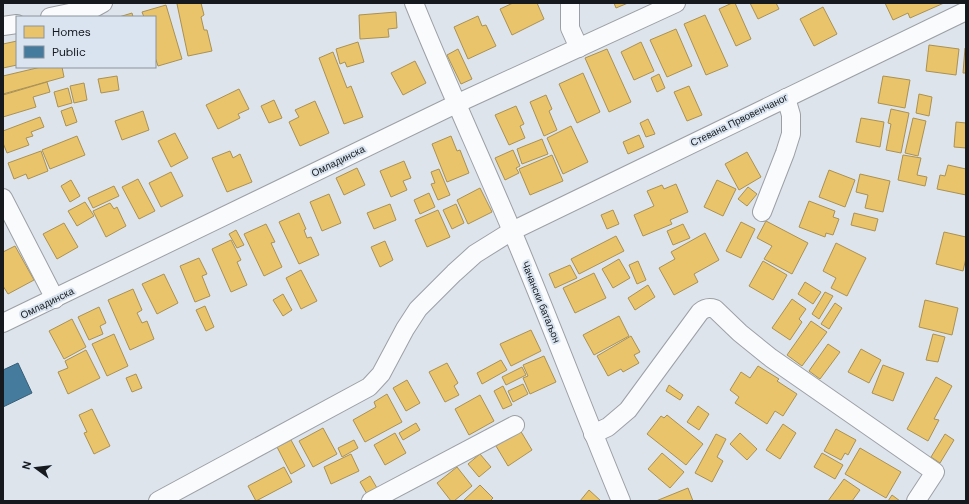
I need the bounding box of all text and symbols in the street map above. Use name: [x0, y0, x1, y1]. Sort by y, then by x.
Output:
legend: [16, 16, 156, 68]
text: Homes: [52, 24, 91, 40]
text: Public: [52, 44, 86, 60]
street label: Стевана Првовенчаног: [688, 91, 790, 149]
street label: Омладинска: [309, 142, 367, 180]
street label: Чачански батаљон: [519, 259, 563, 345]
street label: Омладинска: [18, 284, 76, 322]
north arrow: [16, 448, 56, 488]
text: N: [19, 460, 34, 471]

